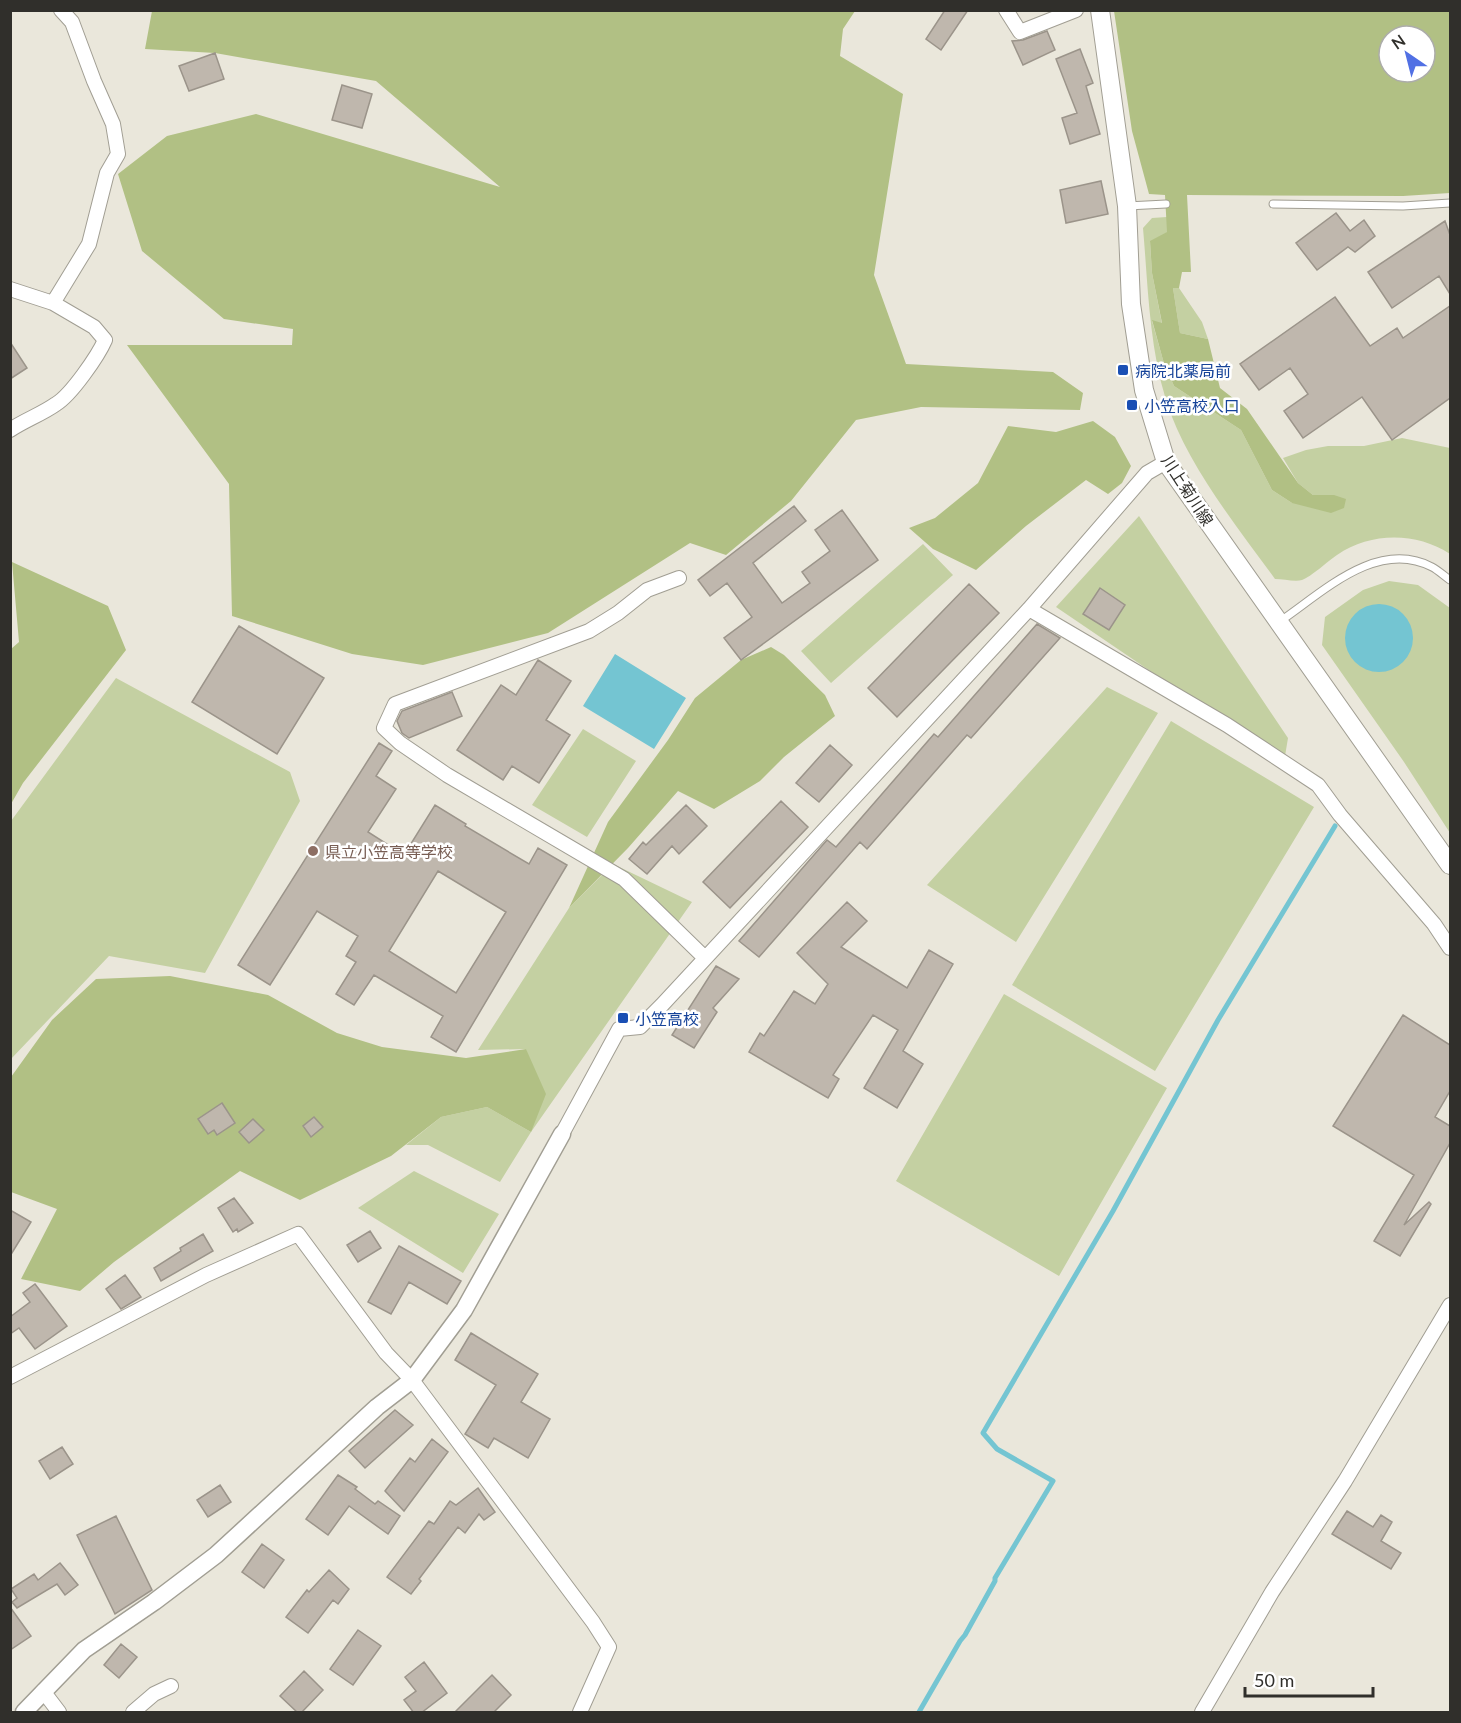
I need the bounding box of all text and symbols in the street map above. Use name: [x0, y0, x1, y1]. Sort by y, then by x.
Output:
north arrow: [1377, 24, 1437, 84]
text: N: [1388, 30, 1409, 53]
place label: 病院北薬局前: [1135, 361, 1231, 380]
marker: 病院北薬局前: [1116, 363, 1130, 377]
place label: 小笠高校入口: [1144, 396, 1240, 415]
marker: 小笠高校入口: [1125, 398, 1139, 412]
street label: 川上菊川線: [1158, 451, 1218, 529]
place label: 県立小笠高等学校: [325, 842, 453, 861]
marker: 県立小笠高等学校: [306, 844, 320, 858]
place label: 小笠高校: [635, 1009, 699, 1028]
marker: 小笠高校: [616, 1011, 630, 1025]
scale bar: [1245, 1660, 1372, 1698]
text: 50 m: [1254, 1669, 1294, 1691]

